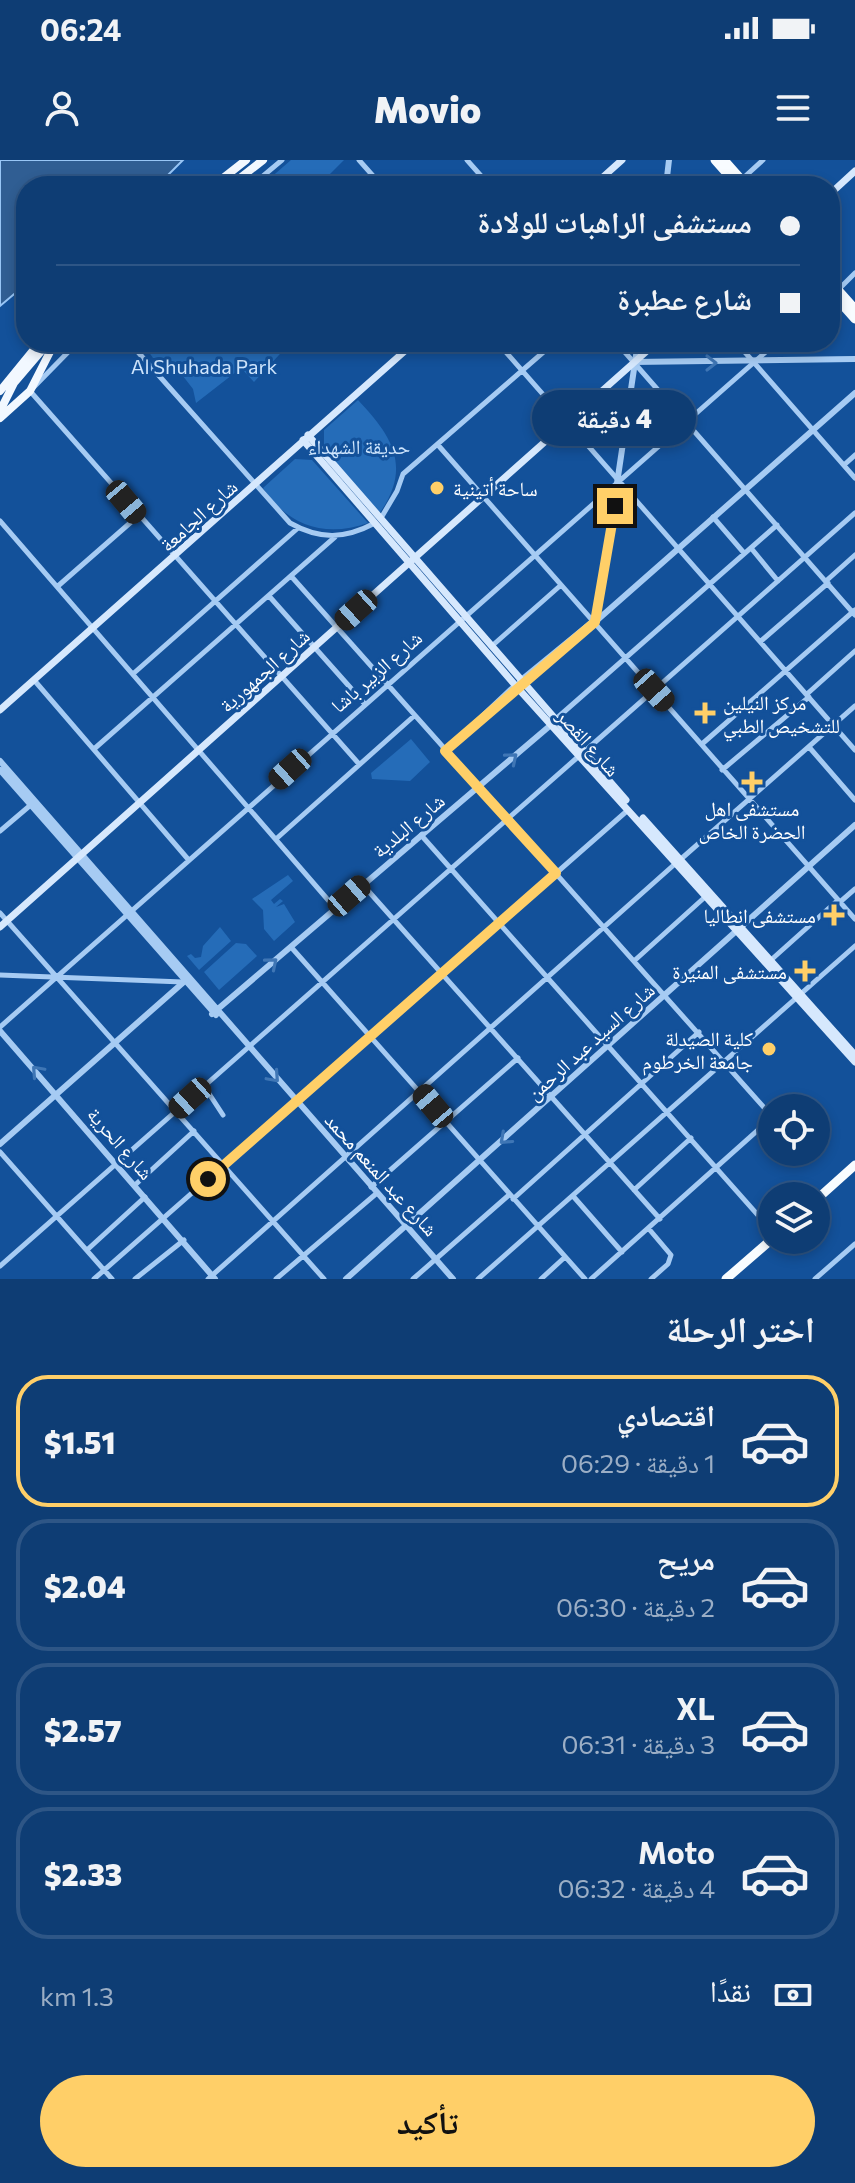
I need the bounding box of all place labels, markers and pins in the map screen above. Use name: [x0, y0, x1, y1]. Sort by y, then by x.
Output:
place label: ساحة أتينية: [453, 476, 538, 500]
marker: ساحة أتينية: [428, 479, 446, 497]
place label: مركز النيلين للتشخيص الطبي: [723, 690, 840, 742]
marker: مركز النيلين للتشخيص الطبي: [694, 702, 716, 724]
marker: مستشفى اهل الحضرة الخاص: [741, 771, 763, 793]
place label: مستشفى اهل الحضرة الخاص: [698, 796, 806, 844]
place label: مستشفى انطاليا: [703, 903, 816, 928]
marker: مستشفى انطاليا: [823, 904, 845, 926]
place label: مستشفى المنيرة: [672, 959, 787, 984]
marker: مستشفى المنيرة: [794, 960, 816, 982]
place label: كلية الصيدلة جامعة الخرطوم: [642, 1026, 753, 1076]
marker: كلية الصيدلة جامعة الخرطوم: [760, 1040, 778, 1058]

